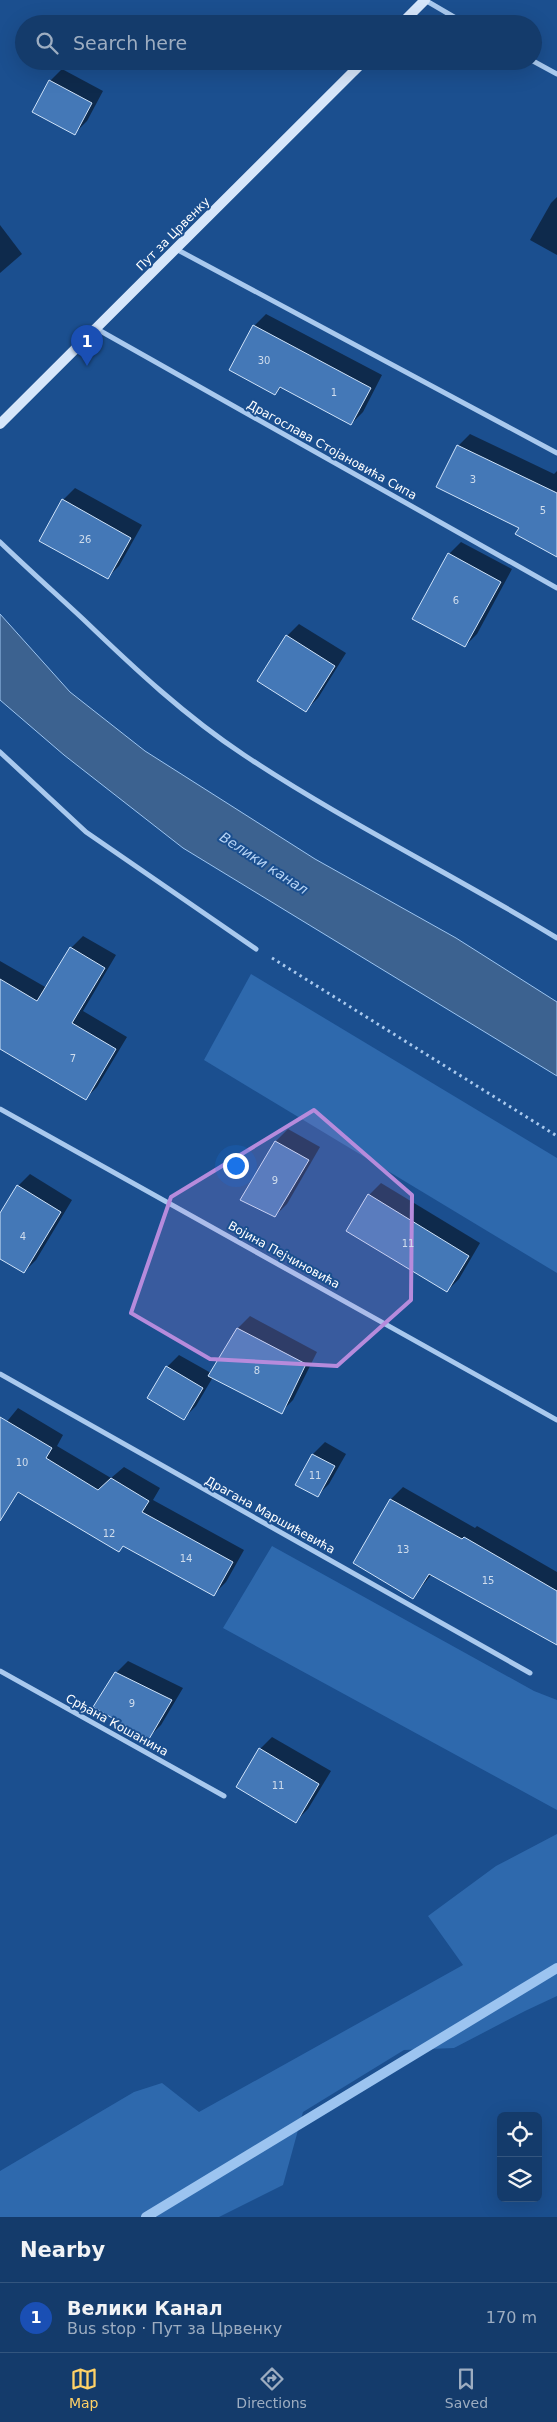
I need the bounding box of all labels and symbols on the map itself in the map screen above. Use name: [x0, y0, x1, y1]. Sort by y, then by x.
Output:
street label: Пут за Црвенку: [133, 194, 213, 274]
pin: 1: [71, 325, 103, 366]
house number: 30: [258, 355, 270, 366]
house number: 1: [331, 387, 337, 398]
street label: Драгослава Стојановића Сипа: [245, 397, 419, 503]
house number: 3: [470, 474, 476, 485]
house number: 5: [540, 505, 546, 516]
house number: 26: [79, 534, 91, 545]
house number: 6: [453, 595, 459, 606]
water label: Велики канал: [217, 829, 311, 898]
house number: 7: [70, 1053, 76, 1064]
your location: [223, 1153, 249, 1179]
house number: 9: [272, 1175, 278, 1186]
street label: Војина Пејчиновића: [226, 1218, 342, 1292]
house number: 4: [20, 1231, 26, 1242]
house number: 11: [402, 1238, 414, 1249]
house number: 8: [254, 1365, 260, 1376]
house number: 10: [16, 1457, 28, 1468]
house number: 11: [309, 1470, 321, 1481]
street label: Драгана Маршићевића: [203, 1473, 337, 1557]
house number: 12: [103, 1528, 115, 1539]
house number: 13: [397, 1544, 409, 1555]
house number: 14: [180, 1553, 192, 1564]
house number: 15: [482, 1575, 494, 1586]
street label: Срђана Кошанина: [63, 1691, 171, 1759]
house number: 9: [129, 1698, 135, 1709]
house number: 11: [272, 1780, 284, 1791]

